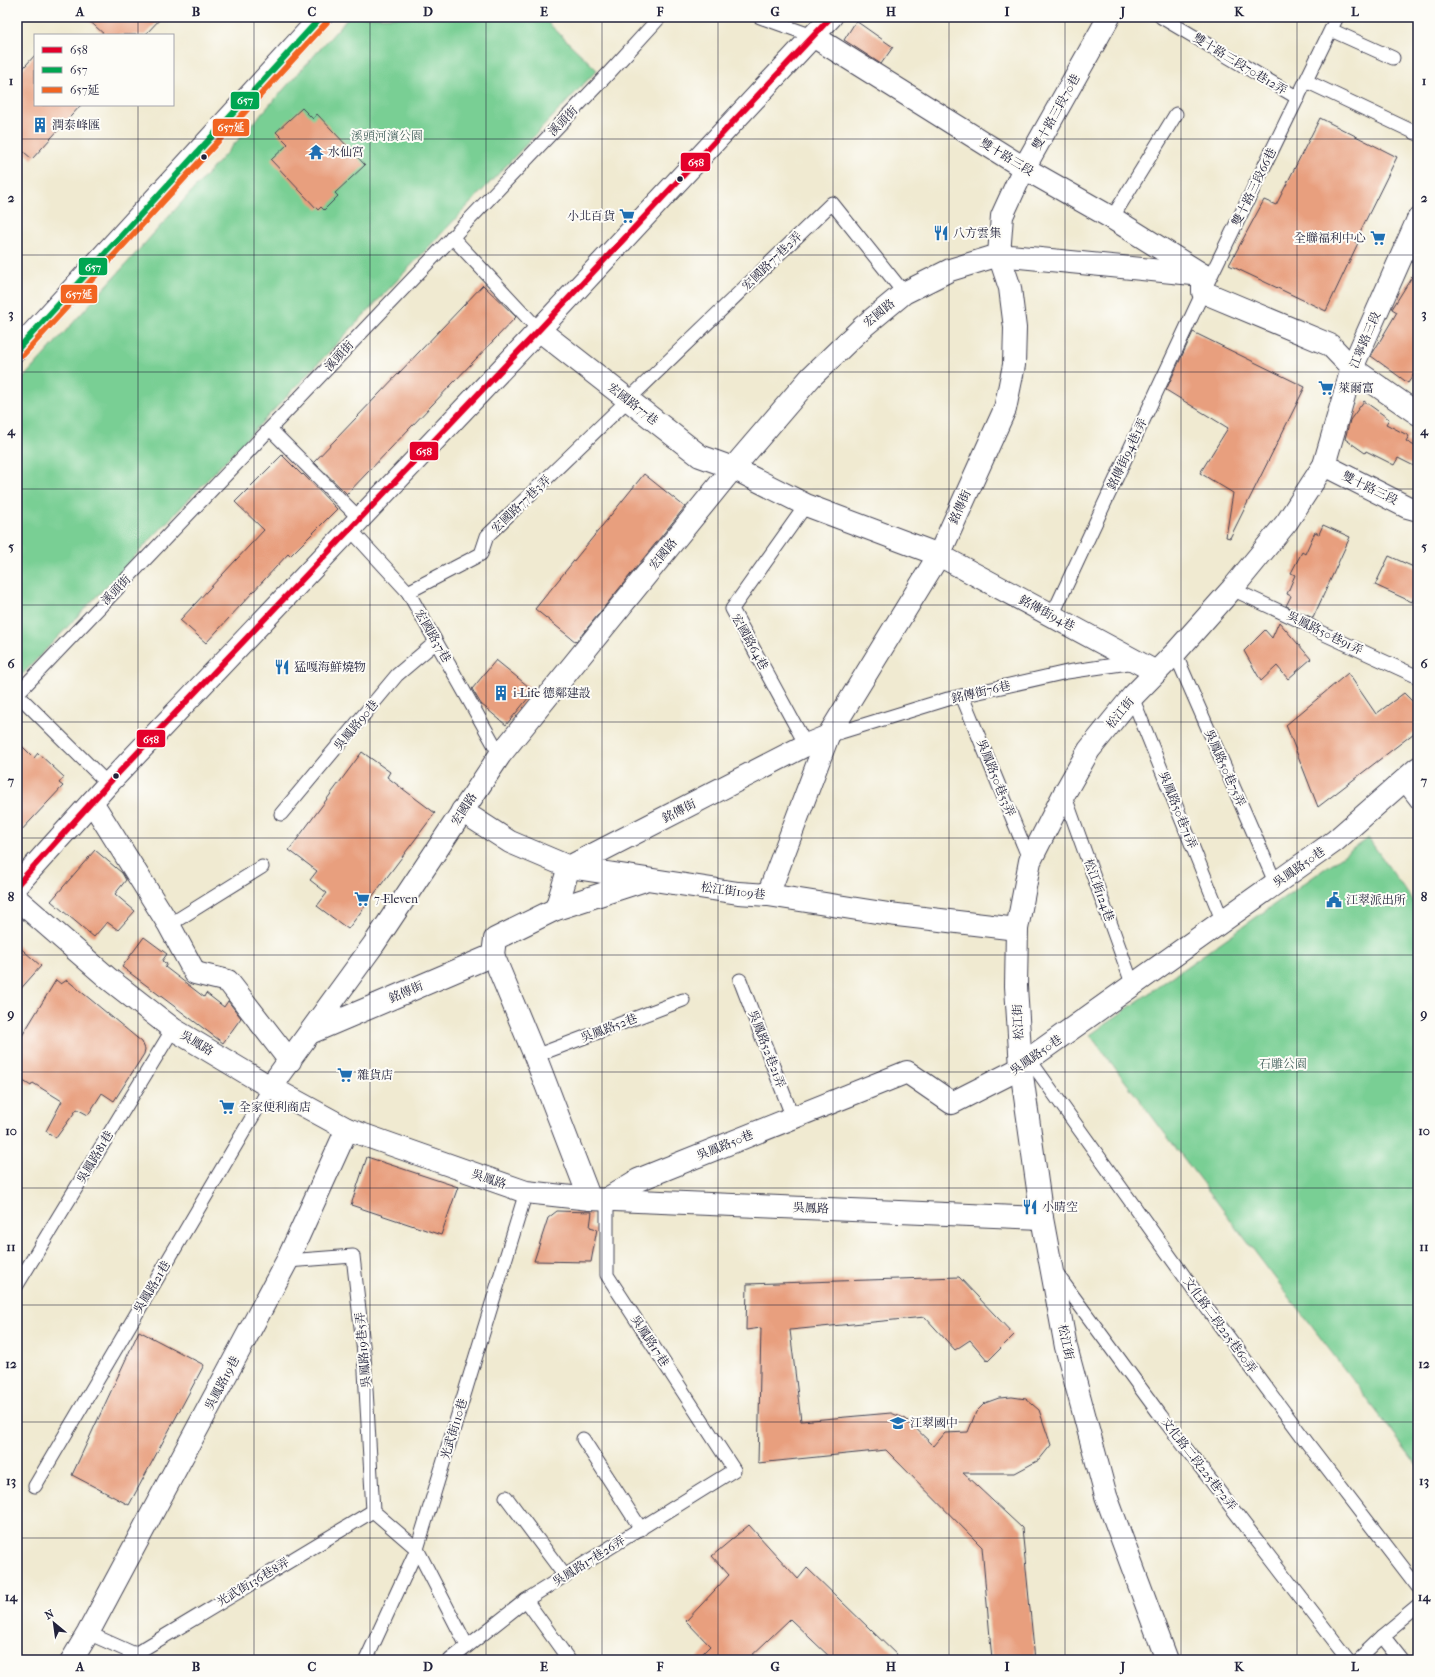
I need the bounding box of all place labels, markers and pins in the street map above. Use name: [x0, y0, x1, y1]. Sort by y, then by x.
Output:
building icon: 潤泰峰匯: [31, 116, 49, 134]
place label: 潤泰峰匯: [52, 118, 100, 132]
temple icon: 水仙宮: [307, 143, 325, 161]
place label: 水仙宮: [328, 145, 364, 159]
unlabelled marker: [199, 152, 209, 162]
unlabelled marker: [675, 174, 685, 184]
supermarket icon: 小北百貨: [618, 207, 636, 225]
place label: 小北百貨: [567, 209, 615, 223]
restaurant icon: 八方雲集: [932, 224, 950, 242]
place label: 八方雲集: [953, 226, 1001, 240]
supermarket icon: 全聯福利中心: [1369, 229, 1387, 247]
place label: 全聯福利中心: [1294, 231, 1366, 245]
supermarket icon: 萊爾富: [1317, 379, 1335, 397]
place label: 萊爾富: [1338, 381, 1374, 395]
restaurant icon: 猛嘎海鮮燒物: [273, 658, 291, 676]
place label: 猛嘎海鮮燒物: [294, 660, 366, 674]
building icon: i-Life 德鄰建設: [492, 684, 510, 702]
place label: i-Life 德鄰建設: [513, 686, 591, 700]
unlabelled marker: [111, 771, 121, 781]
supermarket icon: 7-Eleven: [353, 890, 371, 908]
public building icon: 江翠派出所: [1325, 891, 1343, 909]
place label: 7-Eleven: [374, 892, 418, 906]
place label: 江翠派出所: [1346, 893, 1406, 907]
supermarket icon: 雜貨店: [336, 1066, 354, 1084]
place label: 雜貨店: [357, 1068, 393, 1082]
supermarket icon: 全家便利商店: [218, 1098, 236, 1116]
place label: 全家便利商店: [239, 1100, 311, 1114]
restaurant icon: 小晴空: [1021, 1198, 1039, 1216]
place label: 小晴空: [1042, 1200, 1078, 1214]
school or university icon: 江翠國中: [889, 1414, 907, 1432]
place label: 江翠國中: [910, 1416, 958, 1430]

